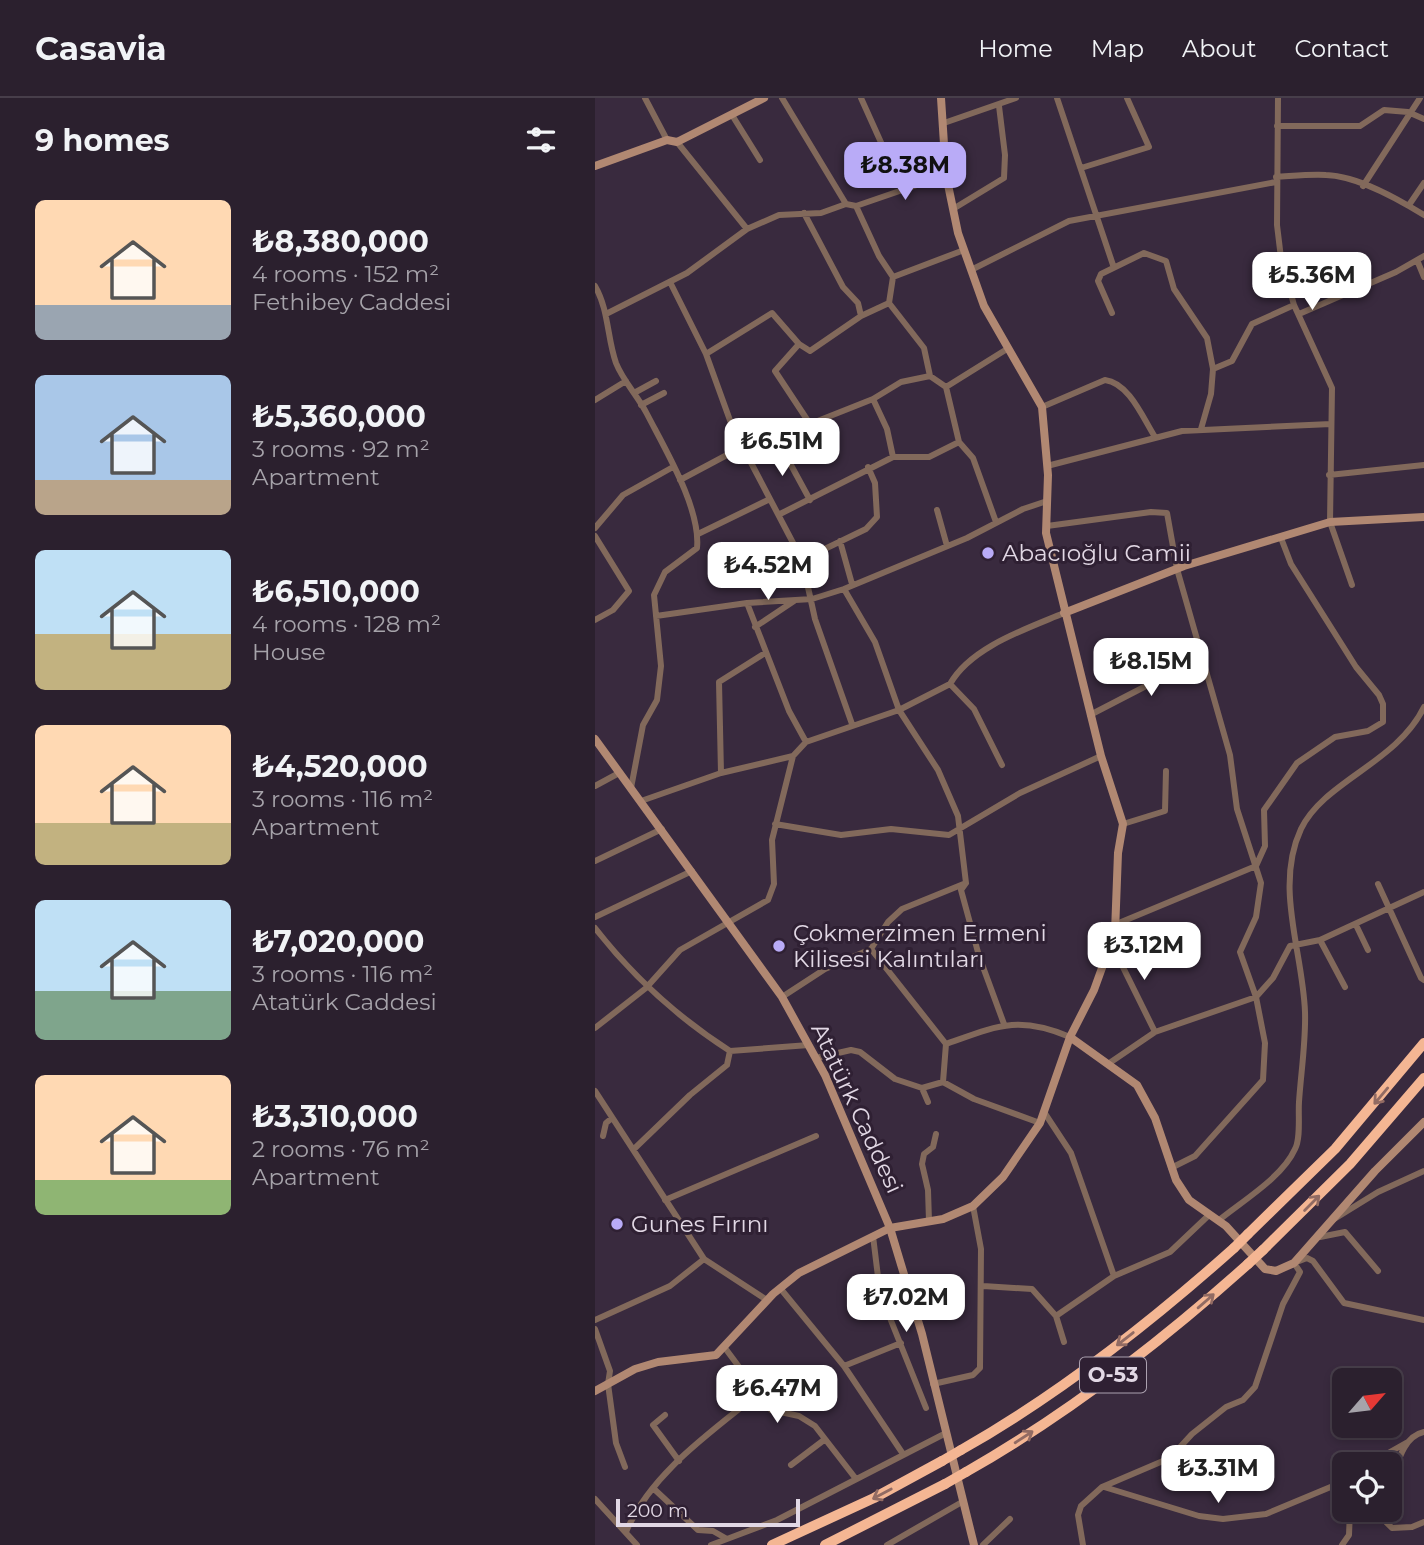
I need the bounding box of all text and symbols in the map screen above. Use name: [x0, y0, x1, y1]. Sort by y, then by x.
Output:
text: Casavia: [35, 28, 167, 68]
text: Home: [978, 34, 1053, 63]
text: Map: [1091, 34, 1144, 63]
text: About: [1182, 34, 1256, 63]
text: Contact: [1294, 34, 1389, 63]
icon: filters: [522, 121, 560, 159]
text: 9 homes: [35, 122, 170, 159]
pin: ₺8.38M: [848, 142, 962, 202]
text: ₺8.38M: [860, 151, 950, 179]
text: ₺8,380,000: [252, 223, 429, 260]
icon: home: [91, 228, 175, 312]
pin: ₺5.36M: [1255, 252, 1369, 312]
text: 4 rooms · 152 m²: [252, 260, 439, 288]
text: ₺5.36M: [1268, 261, 1356, 289]
text: Fethibey Caddesi: [252, 288, 451, 316]
text: ₺5,360,000: [252, 398, 426, 435]
icon: home: [91, 403, 175, 487]
pin: ₺6.51M: [725, 418, 839, 478]
text: ₺6.51M: [741, 427, 823, 455]
text: 3 rooms · 92 m²: [252, 435, 430, 463]
text: Apartment: [252, 463, 380, 491]
place label: Abacıoğlu Camii: [1002, 539, 1191, 567]
pin: ₺4.52M: [711, 542, 825, 602]
marker: Abacıoğlu Camii: [980, 545, 996, 561]
text: ₺4.52M: [724, 551, 812, 579]
text: ₺6,510,000: [252, 573, 420, 610]
icon: home: [91, 578, 175, 662]
text: 4 rooms · 128 m²: [252, 610, 441, 638]
text: House: [252, 638, 326, 666]
pin: ₺8.15M: [1094, 638, 1208, 698]
text: ₺8.15M: [1109, 647, 1193, 675]
text: ₺4,520,000: [252, 748, 428, 785]
icon: home: [91, 753, 175, 837]
text: 3 rooms · 116 m²: [252, 785, 433, 813]
text: Apartment: [252, 813, 380, 841]
place label: Çokmerzimen Ermeni Kilisesi Kalıntıları: [793, 919, 1047, 973]
pin: ₺3.12M: [1087, 922, 1201, 982]
text: ₺7,020,000: [252, 923, 424, 960]
icon: home: [91, 928, 175, 1012]
text: ₺3.12M: [1104, 931, 1184, 959]
marker: Çokmerzimen Ermeni Kilisesi Kalıntıları: [771, 938, 787, 954]
text: 3 rooms · 116 m²: [252, 960, 433, 988]
text: Atatürk Caddesi: [252, 988, 437, 1016]
street label: Atatürk Caddesi: [805, 1018, 909, 1198]
one-way arrow: [1373, 1087, 1389, 1105]
text: ₺3,310,000: [252, 1098, 418, 1135]
icon: home: [91, 1103, 175, 1187]
text: 2 rooms · 76 m²: [252, 1135, 430, 1163]
text: Apartment: [252, 1163, 380, 1191]
one-way arrow: [1303, 1194, 1320, 1211]
place label: Gunes Fırını: [631, 1210, 768, 1238]
marker: Gunes Fırını: [609, 1216, 625, 1232]
pin: ₺7.02M: [849, 1274, 963, 1334]
text: ₺7.02M: [863, 1283, 949, 1311]
one-way arrow: [1197, 1293, 1215, 1309]
one-way arrow: [1117, 1331, 1135, 1346]
road number: O-53: [1080, 1358, 1146, 1392]
pin: ₺6.47M: [720, 1366, 834, 1425]
north arrow: [1332, 1368, 1402, 1438]
map controls: [1332, 1368, 1402, 1522]
text: ₺6.47M: [732, 1374, 822, 1402]
one-way arrow: [1014, 1430, 1033, 1444]
pin: ₺3.31M: [1161, 1446, 1275, 1505]
button: locate: [1332, 1452, 1402, 1522]
text: ₺3.31M: [1177, 1454, 1259, 1482]
one-way arrow: [872, 1488, 893, 1501]
scale bar: [616, 1496, 800, 1528]
text: 200 m: [627, 1499, 688, 1522]

